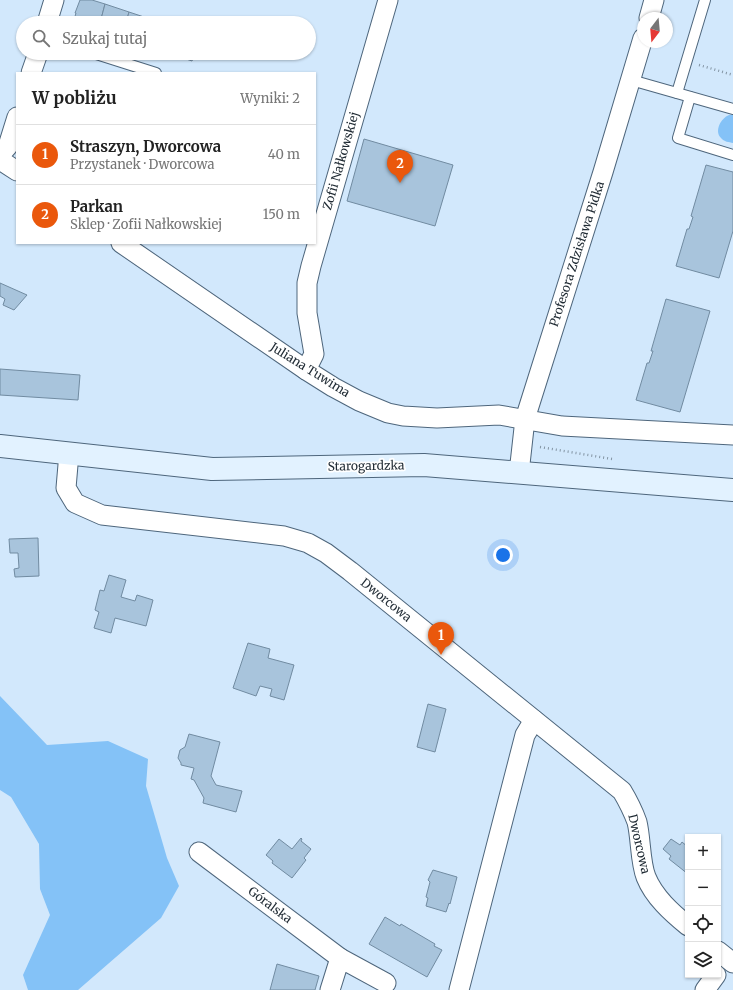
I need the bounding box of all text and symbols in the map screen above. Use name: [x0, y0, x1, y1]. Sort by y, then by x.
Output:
north arrow: [637, 12, 673, 48]
search box: [16, 16, 316, 60]
icon: search: [30, 27, 52, 49]
text: Szukaj tutaj: [62, 29, 147, 48]
text: W pobliżu: [32, 87, 117, 109]
text: Wyniki: 2: [240, 90, 300, 107]
street label: Zofii Nałkowskiej: [319, 110, 362, 212]
text: Straszyn, Dworcowa: [70, 137, 221, 156]
text: 1: [42, 146, 48, 163]
text: 40 m: [268, 146, 300, 163]
pin: 2: [387, 150, 413, 183]
text: Przystanek · Dworcowa: [70, 156, 214, 173]
street label: Profesora Zdzisława Pidka: [546, 179, 607, 328]
text: Parkan: [70, 197, 123, 216]
text: 2: [41, 206, 49, 223]
text: 150 m: [263, 206, 300, 223]
text: Sklep · Zofii Nałkowskiej: [70, 216, 222, 233]
street label: Juliana Tuwima: [267, 339, 353, 400]
street label: Starogardzka: [327, 457, 405, 474]
your location: [493, 545, 513, 565]
street label: Dworcowa: [358, 575, 415, 625]
pin: 1: [428, 622, 454, 655]
street label: Dworcowa: [625, 813, 654, 876]
map controls: [685, 834, 721, 978]
button: +: [685, 834, 721, 870]
button: −: [685, 870, 721, 906]
street label: Góralska: [245, 883, 296, 926]
button: locate: [685, 906, 721, 942]
button: layers: [685, 942, 721, 978]

